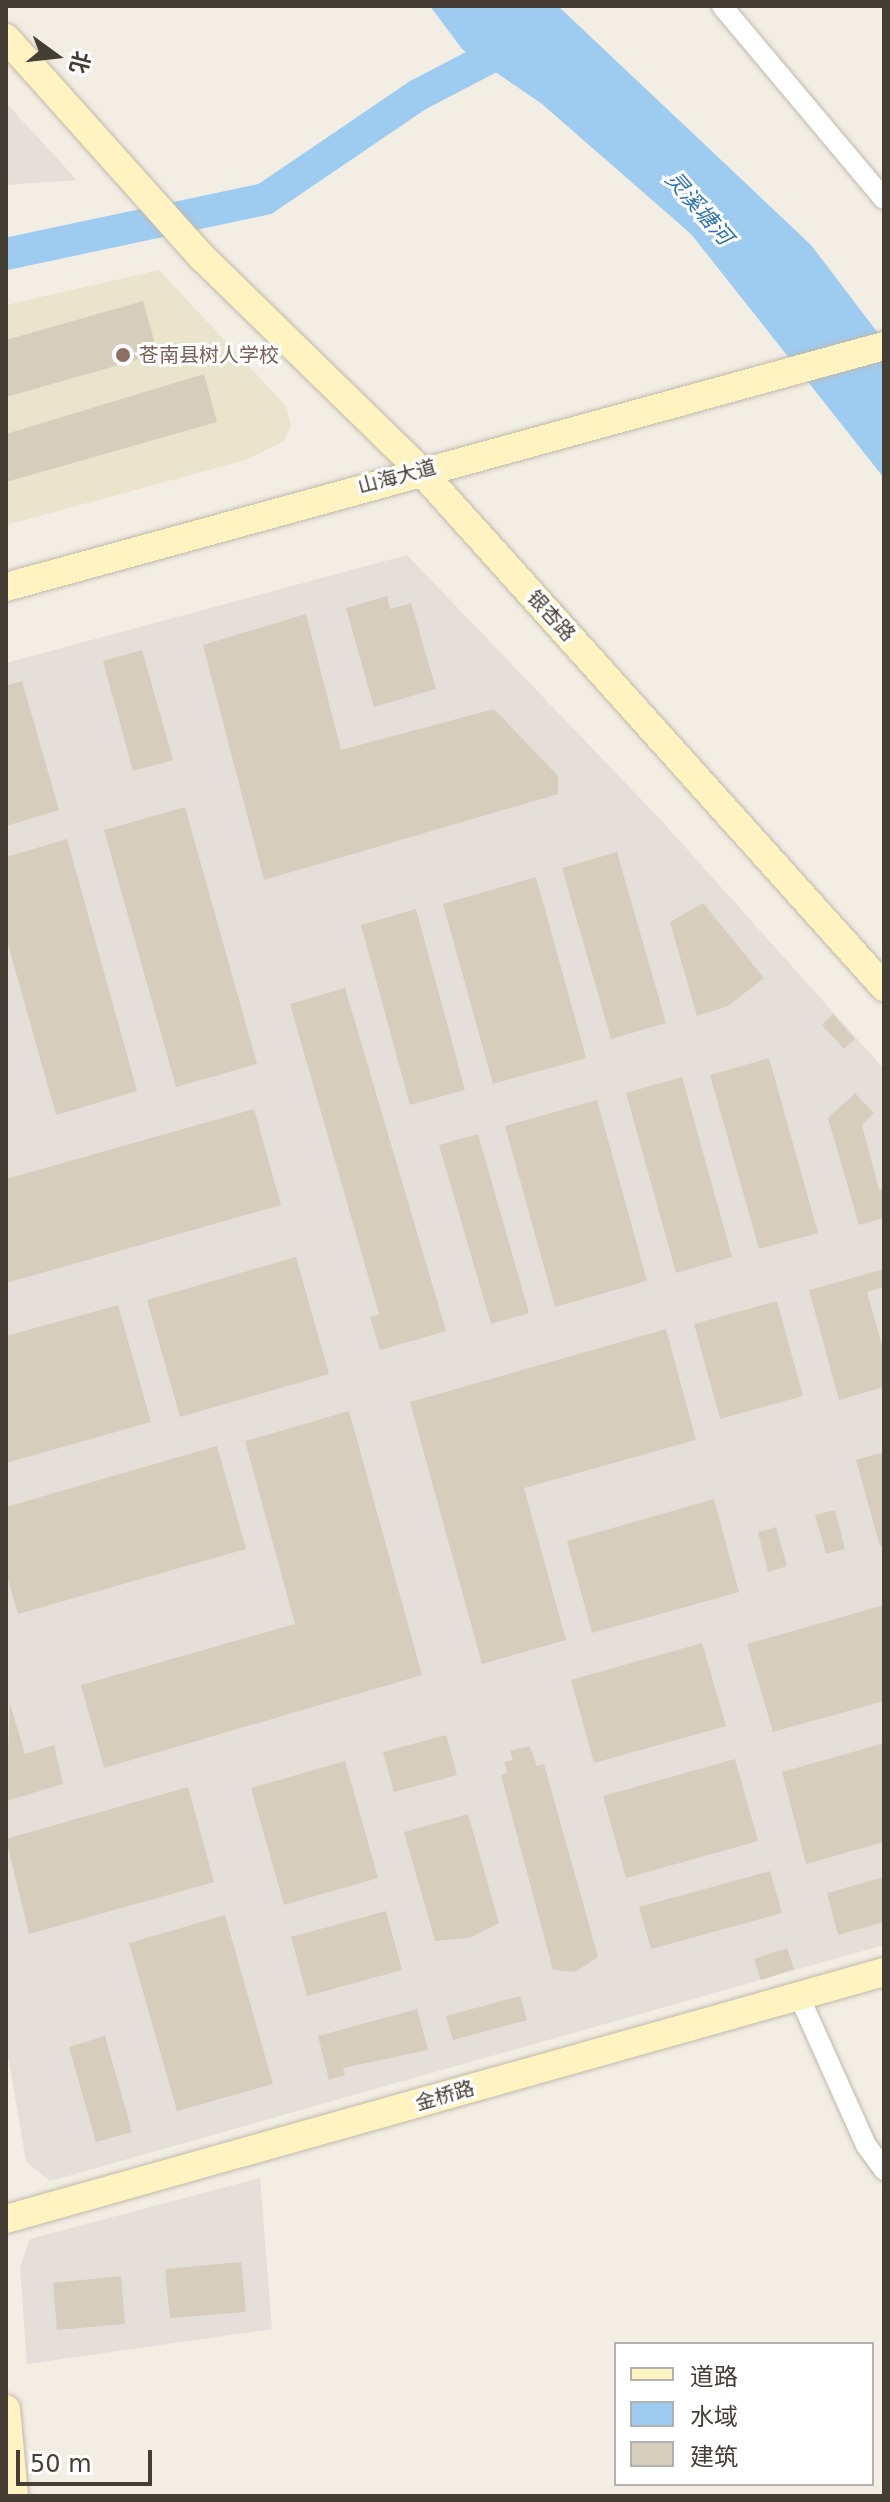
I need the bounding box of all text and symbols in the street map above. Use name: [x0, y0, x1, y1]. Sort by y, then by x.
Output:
north arrow: [16, 16, 96, 96]
text: 北: [65, 48, 95, 76]
water label: 灵溪塘河: [660, 166, 738, 250]
place label: 苍南县树人学校: [139, 343, 279, 367]
marker: 苍南县树人学校: [114, 346, 132, 364]
street label: 山海大道: [355, 455, 439, 499]
street label: 银杏路: [522, 586, 580, 646]
street label: 金桥路: [413, 2076, 477, 2116]
legend: [614, 2342, 874, 2486]
text: 道路: [690, 2363, 738, 2391]
text: 水域: [690, 2403, 738, 2431]
scale bar: [20, 2434, 156, 2484]
text: 建筑: [690, 2443, 738, 2471]
text: 50 m: [30, 2450, 92, 2478]

